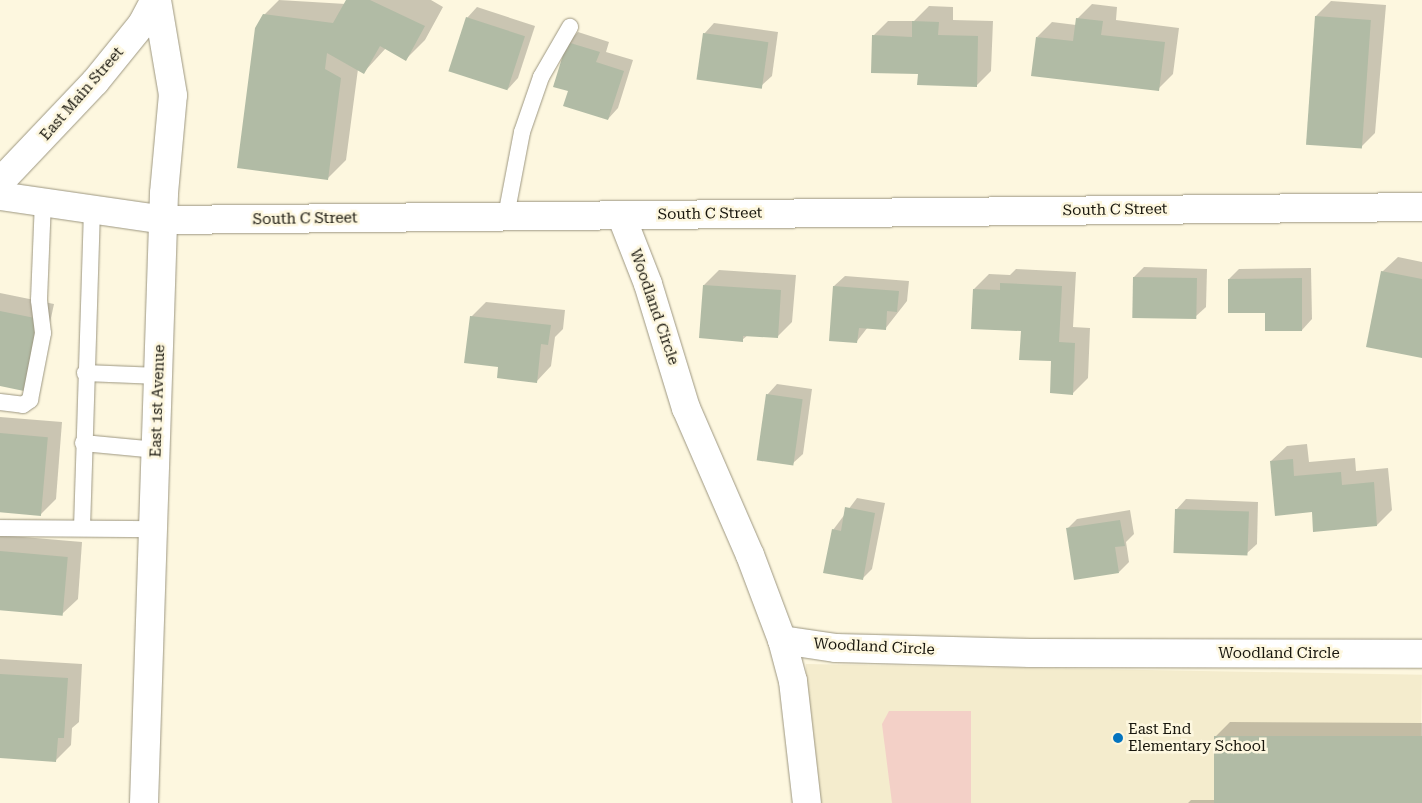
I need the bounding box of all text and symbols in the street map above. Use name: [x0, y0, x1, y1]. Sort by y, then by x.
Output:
street label: East Main Street: [37, 44, 127, 144]
street label: South C Street: [1062, 200, 1168, 220]
street label: South C Street: [657, 204, 763, 224]
street label: South C Street: [252, 209, 358, 229]
street label: Woodland Circle: [626, 247, 682, 367]
street label: East 1st Avenue: [147, 344, 169, 458]
street label: Woodland Circle: [813, 635, 935, 659]
street label: Woodland Circle: [1218, 645, 1340, 663]
place label: East End Elementary School: [1128, 720, 1266, 755]
marker: East End Elementary School: [1112, 732, 1124, 744]

